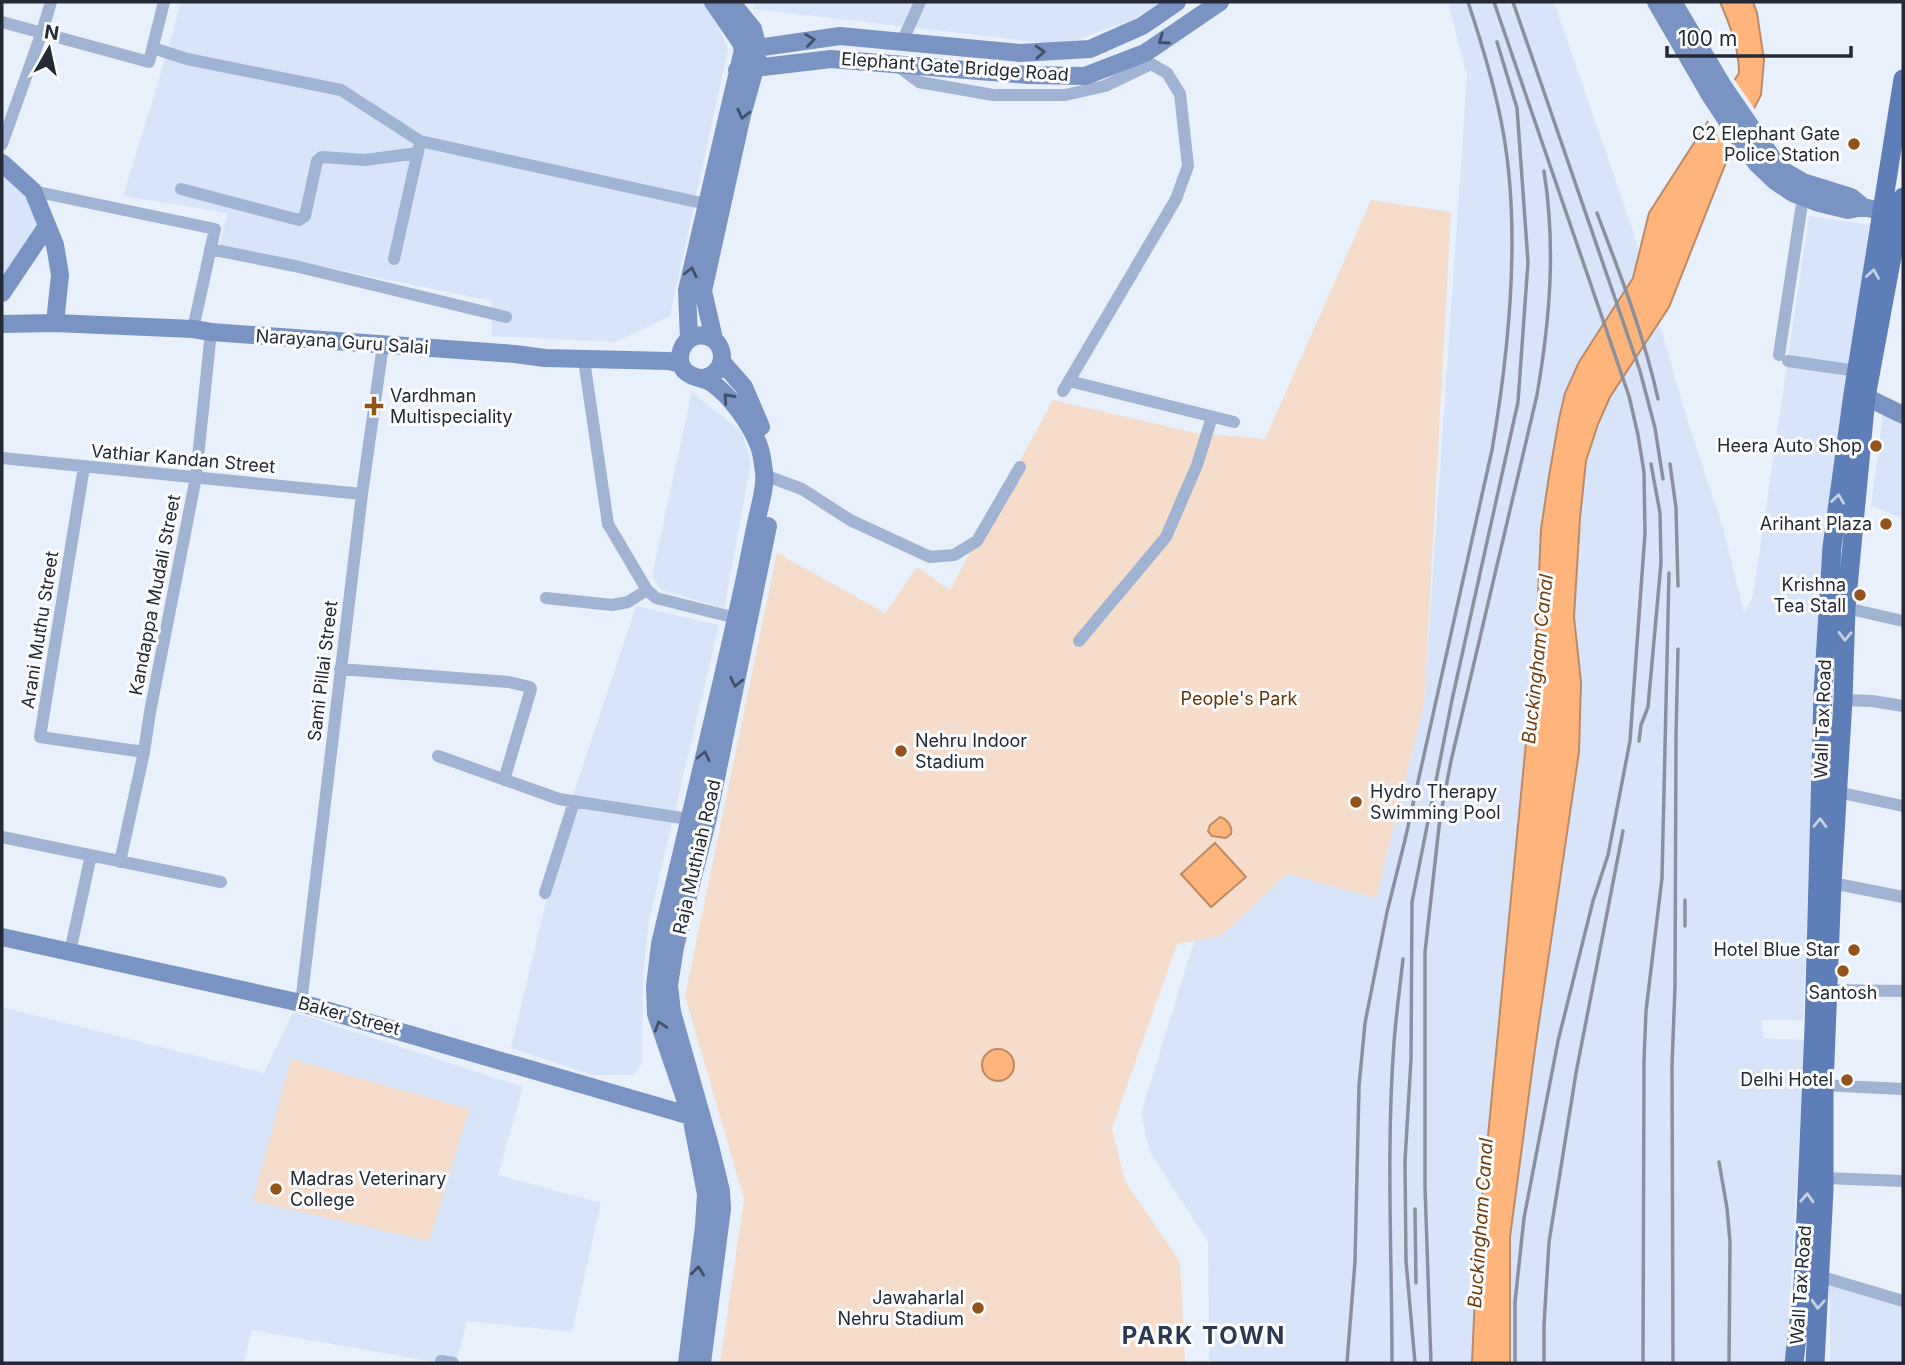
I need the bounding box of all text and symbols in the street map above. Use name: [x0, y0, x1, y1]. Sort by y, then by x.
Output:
north arrow: [14, 14, 84, 84]
scale bar: [1667, 14, 1851, 58]
text: N: [43, 20, 61, 45]
text: 100 m: [1678, 26, 1737, 51]
one-way arrow: [1158, 32, 1171, 44]
one-way arrow: [804, 33, 816, 48]
one-way arrow: [1035, 44, 1046, 59]
street label: Elephant Gate Bridge Road: [841, 48, 1070, 85]
one-way arrow: [737, 108, 751, 120]
place label: C2 Elephant Gate Police Station: [1692, 123, 1840, 165]
marker: C2 Elephant Gate Police Station: [1846, 136, 1862, 152]
one-way arrow: [682, 266, 697, 278]
one-way arrow: [1865, 268, 1880, 280]
street label: Narayana Guru Salai: [255, 325, 429, 358]
place label: Vardhman Multispeciality: [390, 385, 513, 427]
one-way arrow: [723, 393, 736, 406]
marker: Vardhman Multispeciality: [364, 396, 384, 416]
place label: Heera Auto Shop: [1717, 435, 1862, 456]
marker: Heera Auto Shop: [1868, 438, 1884, 454]
street label: Vathiar Kandan Street: [90, 440, 276, 477]
street label: Kandappa Mudali Street: [125, 493, 184, 697]
one-way arrow: [1831, 493, 1846, 504]
place label: Arihant Plaza: [1760, 513, 1872, 534]
marker: Arihant Plaza: [1878, 516, 1894, 532]
street label: Arani Muthu Street: [17, 550, 62, 710]
water label: Buckingham Canal: [1517, 573, 1558, 745]
place label: Krishna Tea Stall: [1774, 574, 1846, 616]
marker: Krishna Tea Stall: [1852, 587, 1868, 603]
street label: Sami Pillai Street: [303, 599, 342, 743]
one-way arrow: [1838, 631, 1853, 642]
street label: Wall Tax Road: [1810, 659, 1835, 779]
one-way arrow: [730, 676, 745, 688]
park label: People's Park: [1181, 688, 1298, 709]
place label: Nehru Indoor Stadium: [915, 730, 1027, 772]
marker: Nehru Indoor Stadium: [893, 743, 909, 759]
one-way arrow: [696, 750, 711, 762]
street label: Raja Muthiah Road: [668, 777, 725, 936]
place label: Hydro Therapy Swimming Pool: [1370, 781, 1501, 823]
marker: Hydro Therapy Swimming Pool: [1348, 794, 1364, 810]
one-way arrow: [1812, 818, 1828, 828]
place label: Hotel Blue Star: [1713, 939, 1840, 960]
marker: Hotel Blue Star: [1846, 942, 1862, 958]
marker: Santosh: [1835, 963, 1851, 979]
place label: Santosh: [1809, 982, 1877, 1003]
street label: Baker Street: [296, 992, 402, 1039]
one-way arrow: [654, 1021, 668, 1033]
place label: Delhi Hotel: [1740, 1069, 1833, 1090]
marker: Delhi Hotel: [1839, 1072, 1855, 1088]
water label: Buckingham Canal: [1463, 1137, 1498, 1309]
place label: Madras Veterinary College: [290, 1168, 446, 1210]
marker: Madras Veterinary College: [268, 1181, 284, 1197]
one-way arrow: [1799, 1192, 1814, 1203]
street label: Wall Tax Road: [1786, 1225, 1815, 1345]
one-way arrow: [691, 1265, 706, 1277]
place label: Jawaharlal Nehru Stadium: [837, 1287, 964, 1329]
one-way arrow: [1810, 1299, 1825, 1310]
marker: Jawaharlal Nehru Stadium: [970, 1300, 986, 1316]
district label: PARK TOWN: [1122, 1321, 1286, 1350]

